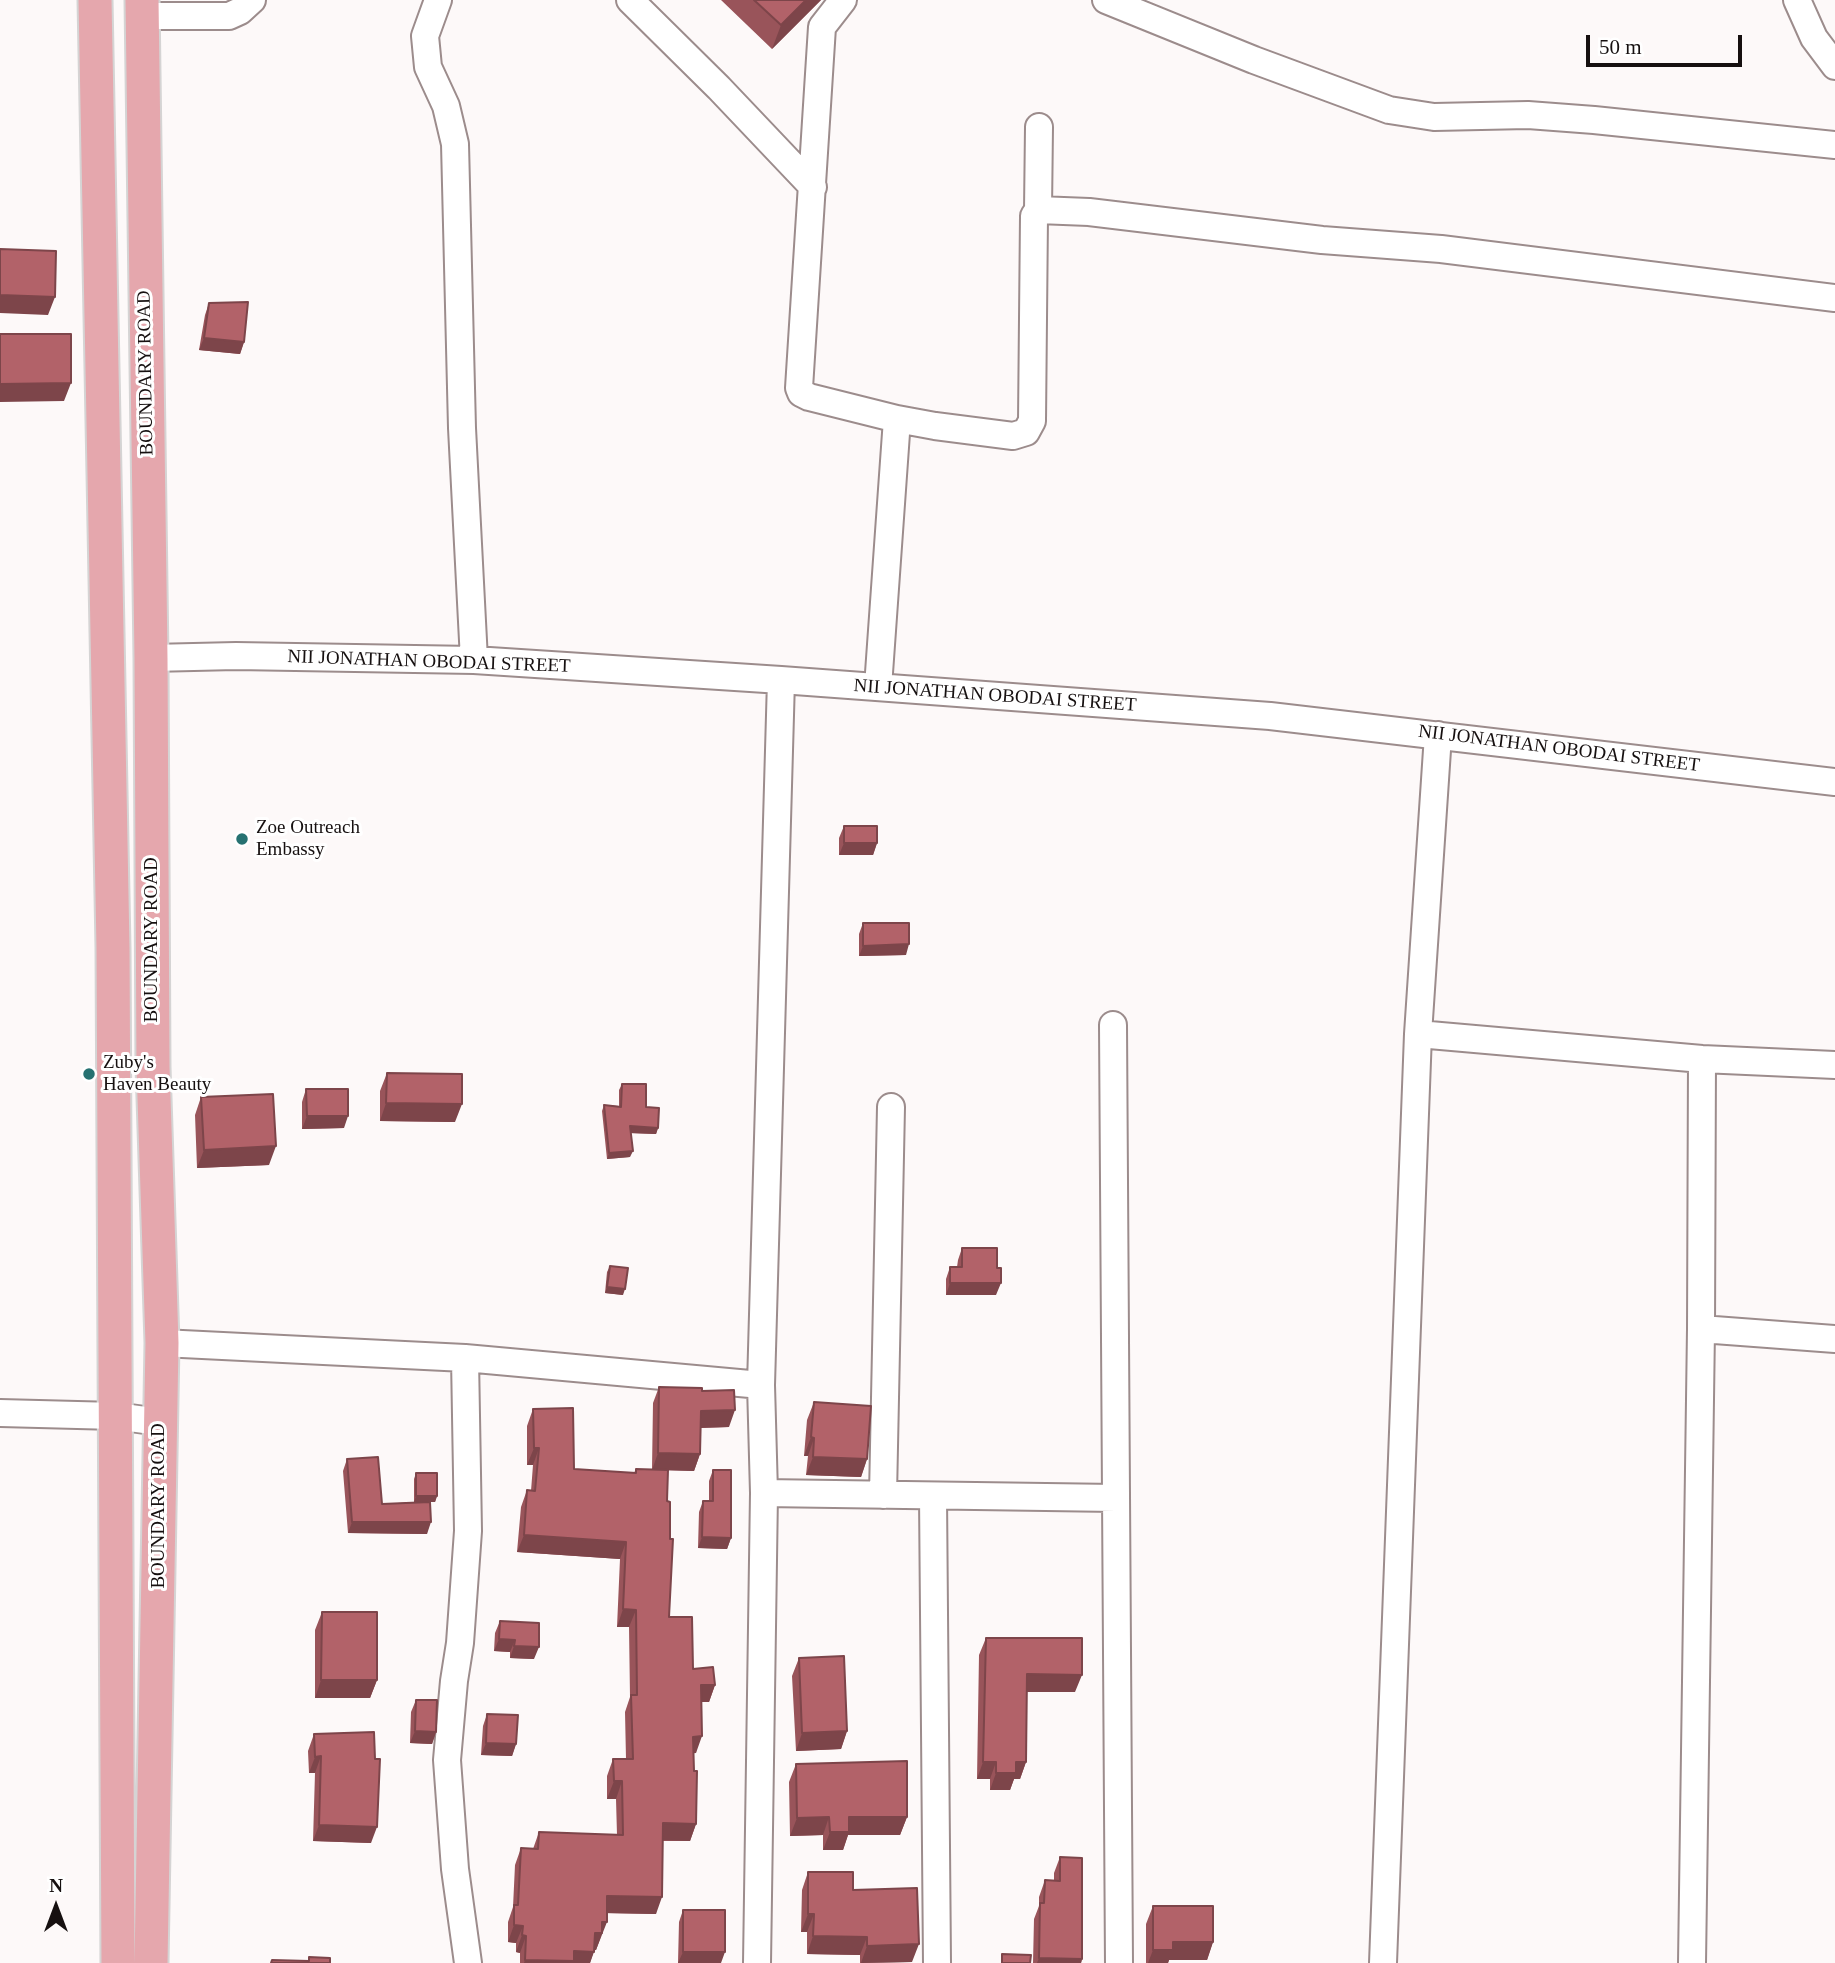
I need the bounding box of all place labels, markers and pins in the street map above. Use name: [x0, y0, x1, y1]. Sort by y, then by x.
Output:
place label: Zoe Outreach Embassy: [256, 817, 360, 861]
marker: Zoe Outreach Embassy: [234, 831, 250, 847]
place label: Zuby's Haven Beauty: [103, 1052, 211, 1096]
marker: Zuby's Haven Beauty: [81, 1066, 97, 1082]

